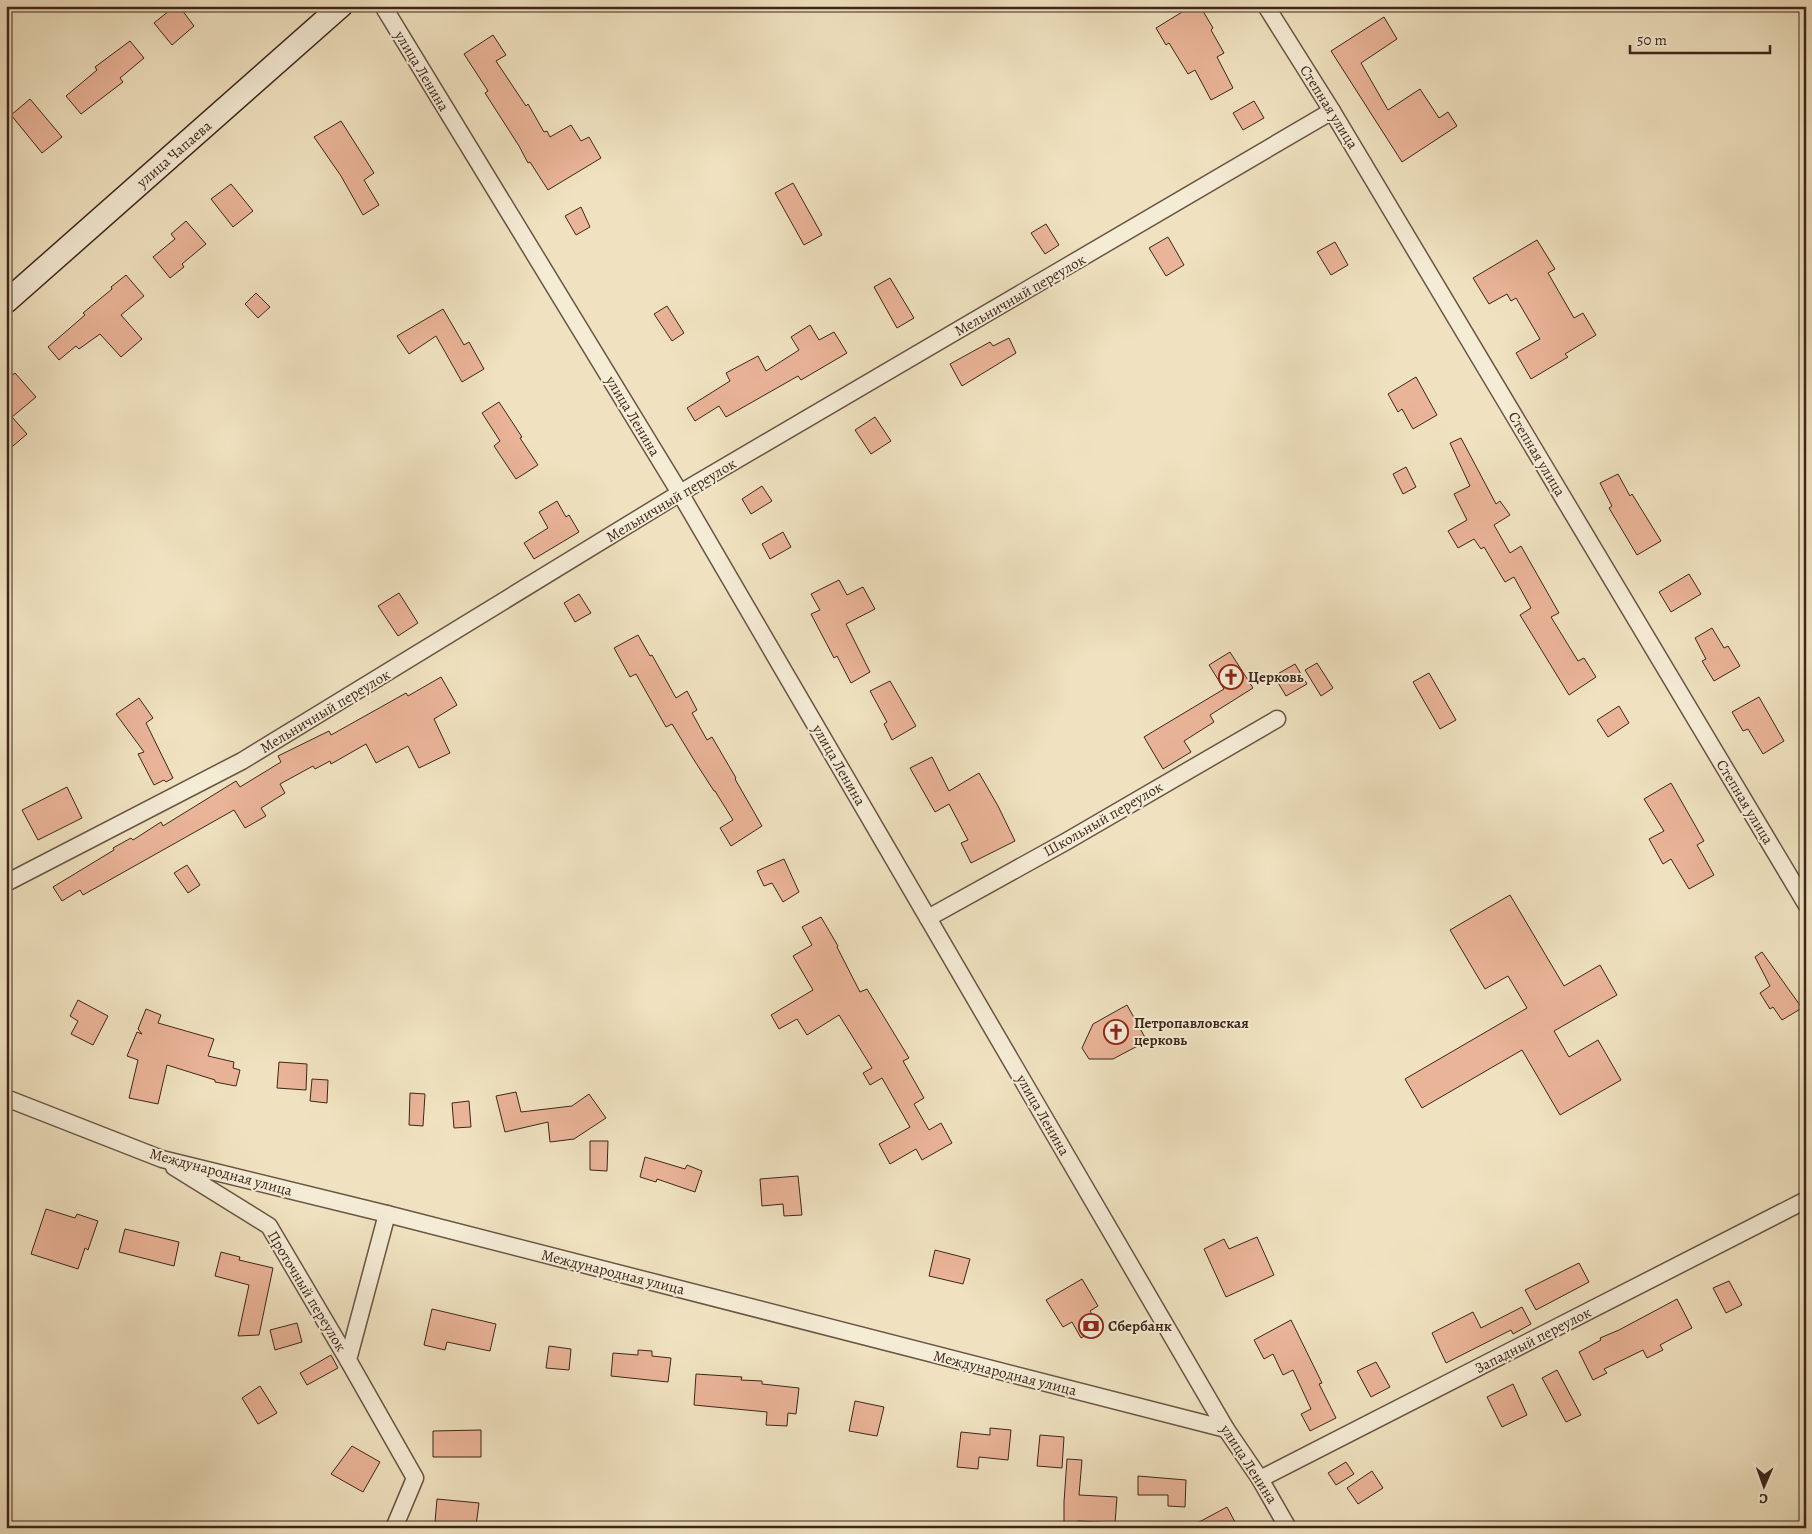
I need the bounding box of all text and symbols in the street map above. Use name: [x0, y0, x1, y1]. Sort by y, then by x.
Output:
scale bar: [1630, 22, 1770, 54]
street label: улица Ленина: [390, 26, 454, 115]
text: 50 m: [1637, 30, 1667, 50]
street label: Степная улица: [1295, 61, 1363, 153]
street label: улица Чапаева: [132, 116, 216, 193]
street label: Мельничный переулок: [951, 249, 1089, 341]
street label: улица Ленина: [601, 371, 665, 460]
street label: Степная улица: [1504, 408, 1570, 500]
street label: Мельничный переулок: [602, 453, 740, 547]
street label: Мельничный переулок: [256, 664, 394, 758]
church icon: Церковь: [1218, 664, 1244, 690]
place label: Церковь: [1248, 667, 1304, 687]
street label: улица Ленина: [807, 720, 870, 809]
street label: Степная улица: [1712, 756, 1778, 848]
street label: Школьный переулок: [1039, 776, 1167, 861]
place label: Петропавловская церковь: [1134, 1013, 1249, 1050]
church icon: Петропавловская церковь: [1103, 1019, 1129, 1045]
street label: улица Ленина: [1011, 1070, 1074, 1159]
street label: Международная улица: [147, 1143, 295, 1201]
street label: Проточный переулок: [263, 1227, 351, 1355]
street label: Международная улица: [539, 1245, 687, 1300]
street label: Западный переулок: [1471, 1302, 1595, 1378]
bank icon: Сбербанк: [1078, 1313, 1104, 1339]
place label: Сбербанк: [1108, 1316, 1172, 1336]
street label: Международная улица: [931, 1346, 1079, 1401]
street label: улица Ленина: [1215, 1420, 1282, 1508]
north arrow: [1740, 1462, 1790, 1512]
text: С: [1759, 1489, 1768, 1508]

